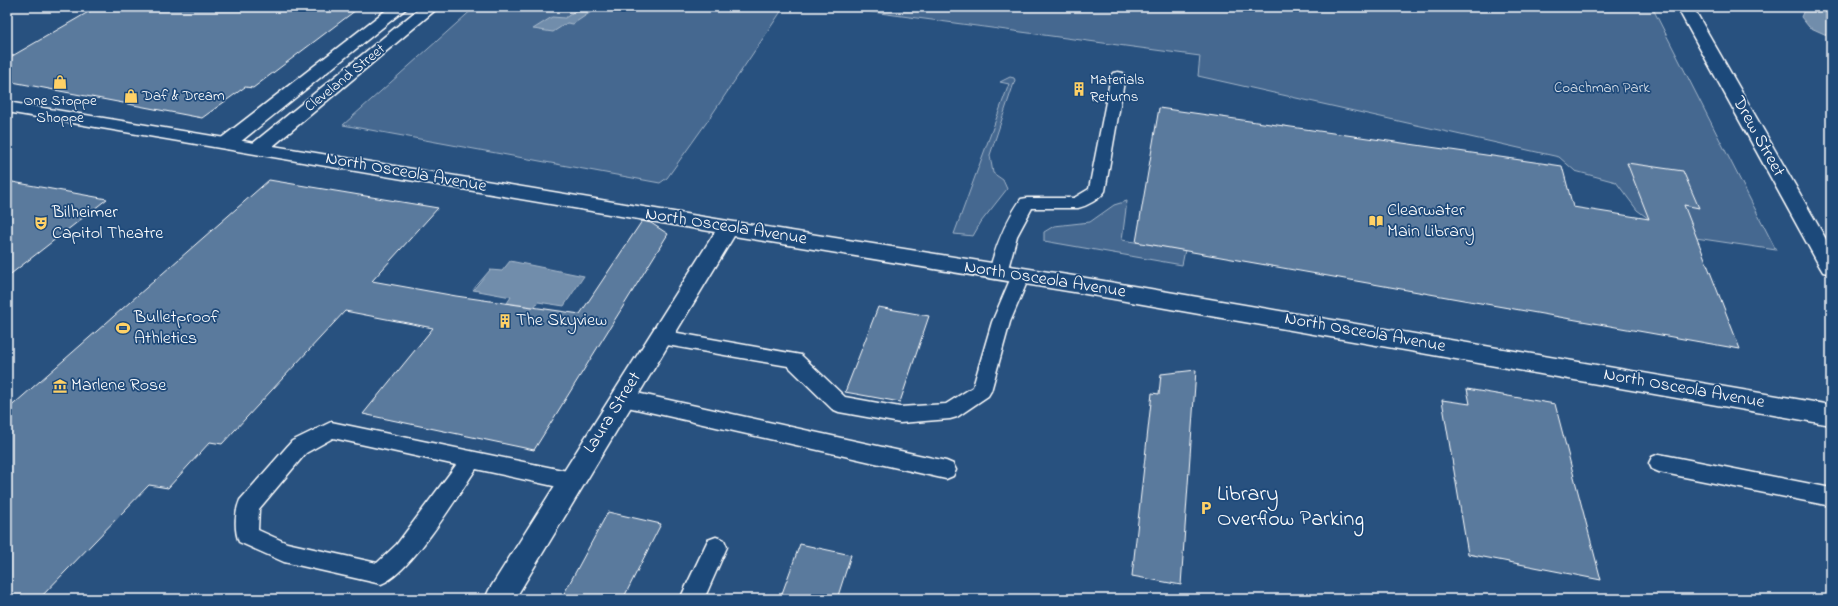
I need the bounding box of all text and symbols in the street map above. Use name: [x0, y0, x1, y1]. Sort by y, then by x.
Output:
street label: Cleveland Street: [300, 38, 390, 118]
place label: Materials Returns: [1090, 69, 1145, 108]
shop icon: One Stoppe Shoppe: [52, 74, 68, 90]
park label: Coachman Park: [1554, 77, 1650, 99]
building icon: Materials Returns: [1071, 81, 1087, 97]
place label: Daf & Dream: [141, 85, 225, 107]
shop icon: Daf & Dream: [123, 88, 139, 104]
place label: One Stoppe Shoppe: [23, 90, 97, 129]
street label: Drew Street: [1725, 91, 1791, 182]
street label: North Osceola Avenue: [323, 146, 489, 200]
place label: Clearwater Main Library: [1387, 198, 1475, 245]
place label: Bilheimer Capitol Theatre: [51, 200, 164, 247]
street label: North Osceola Avenue: [643, 201, 810, 253]
library icon: Clearwater Main Library: [1368, 213, 1384, 229]
theatre icon: Bilheimer Capitol Theatre: [33, 215, 49, 231]
street label: North Osceola Avenue: [962, 254, 1129, 306]
place label: Bulletproof Athletics: [133, 305, 220, 352]
street label: North Osceola Avenue: [1282, 306, 1448, 360]
place label: The Skyview: [516, 308, 607, 334]
building icon: The Skyview: [497, 313, 513, 329]
sports icon: Bulletproof Athletics: [115, 320, 131, 336]
street label: North Osceola Avenue: [1601, 362, 1767, 416]
street label: Laura Street: [578, 367, 648, 459]
place label: Marlene Rose: [71, 373, 167, 399]
museum icon: Marlene Rose: [52, 378, 68, 394]
place label: Library Overflow Parking: [1217, 479, 1364, 537]
parking icon: Library Overflow Parking: [1198, 500, 1214, 516]

